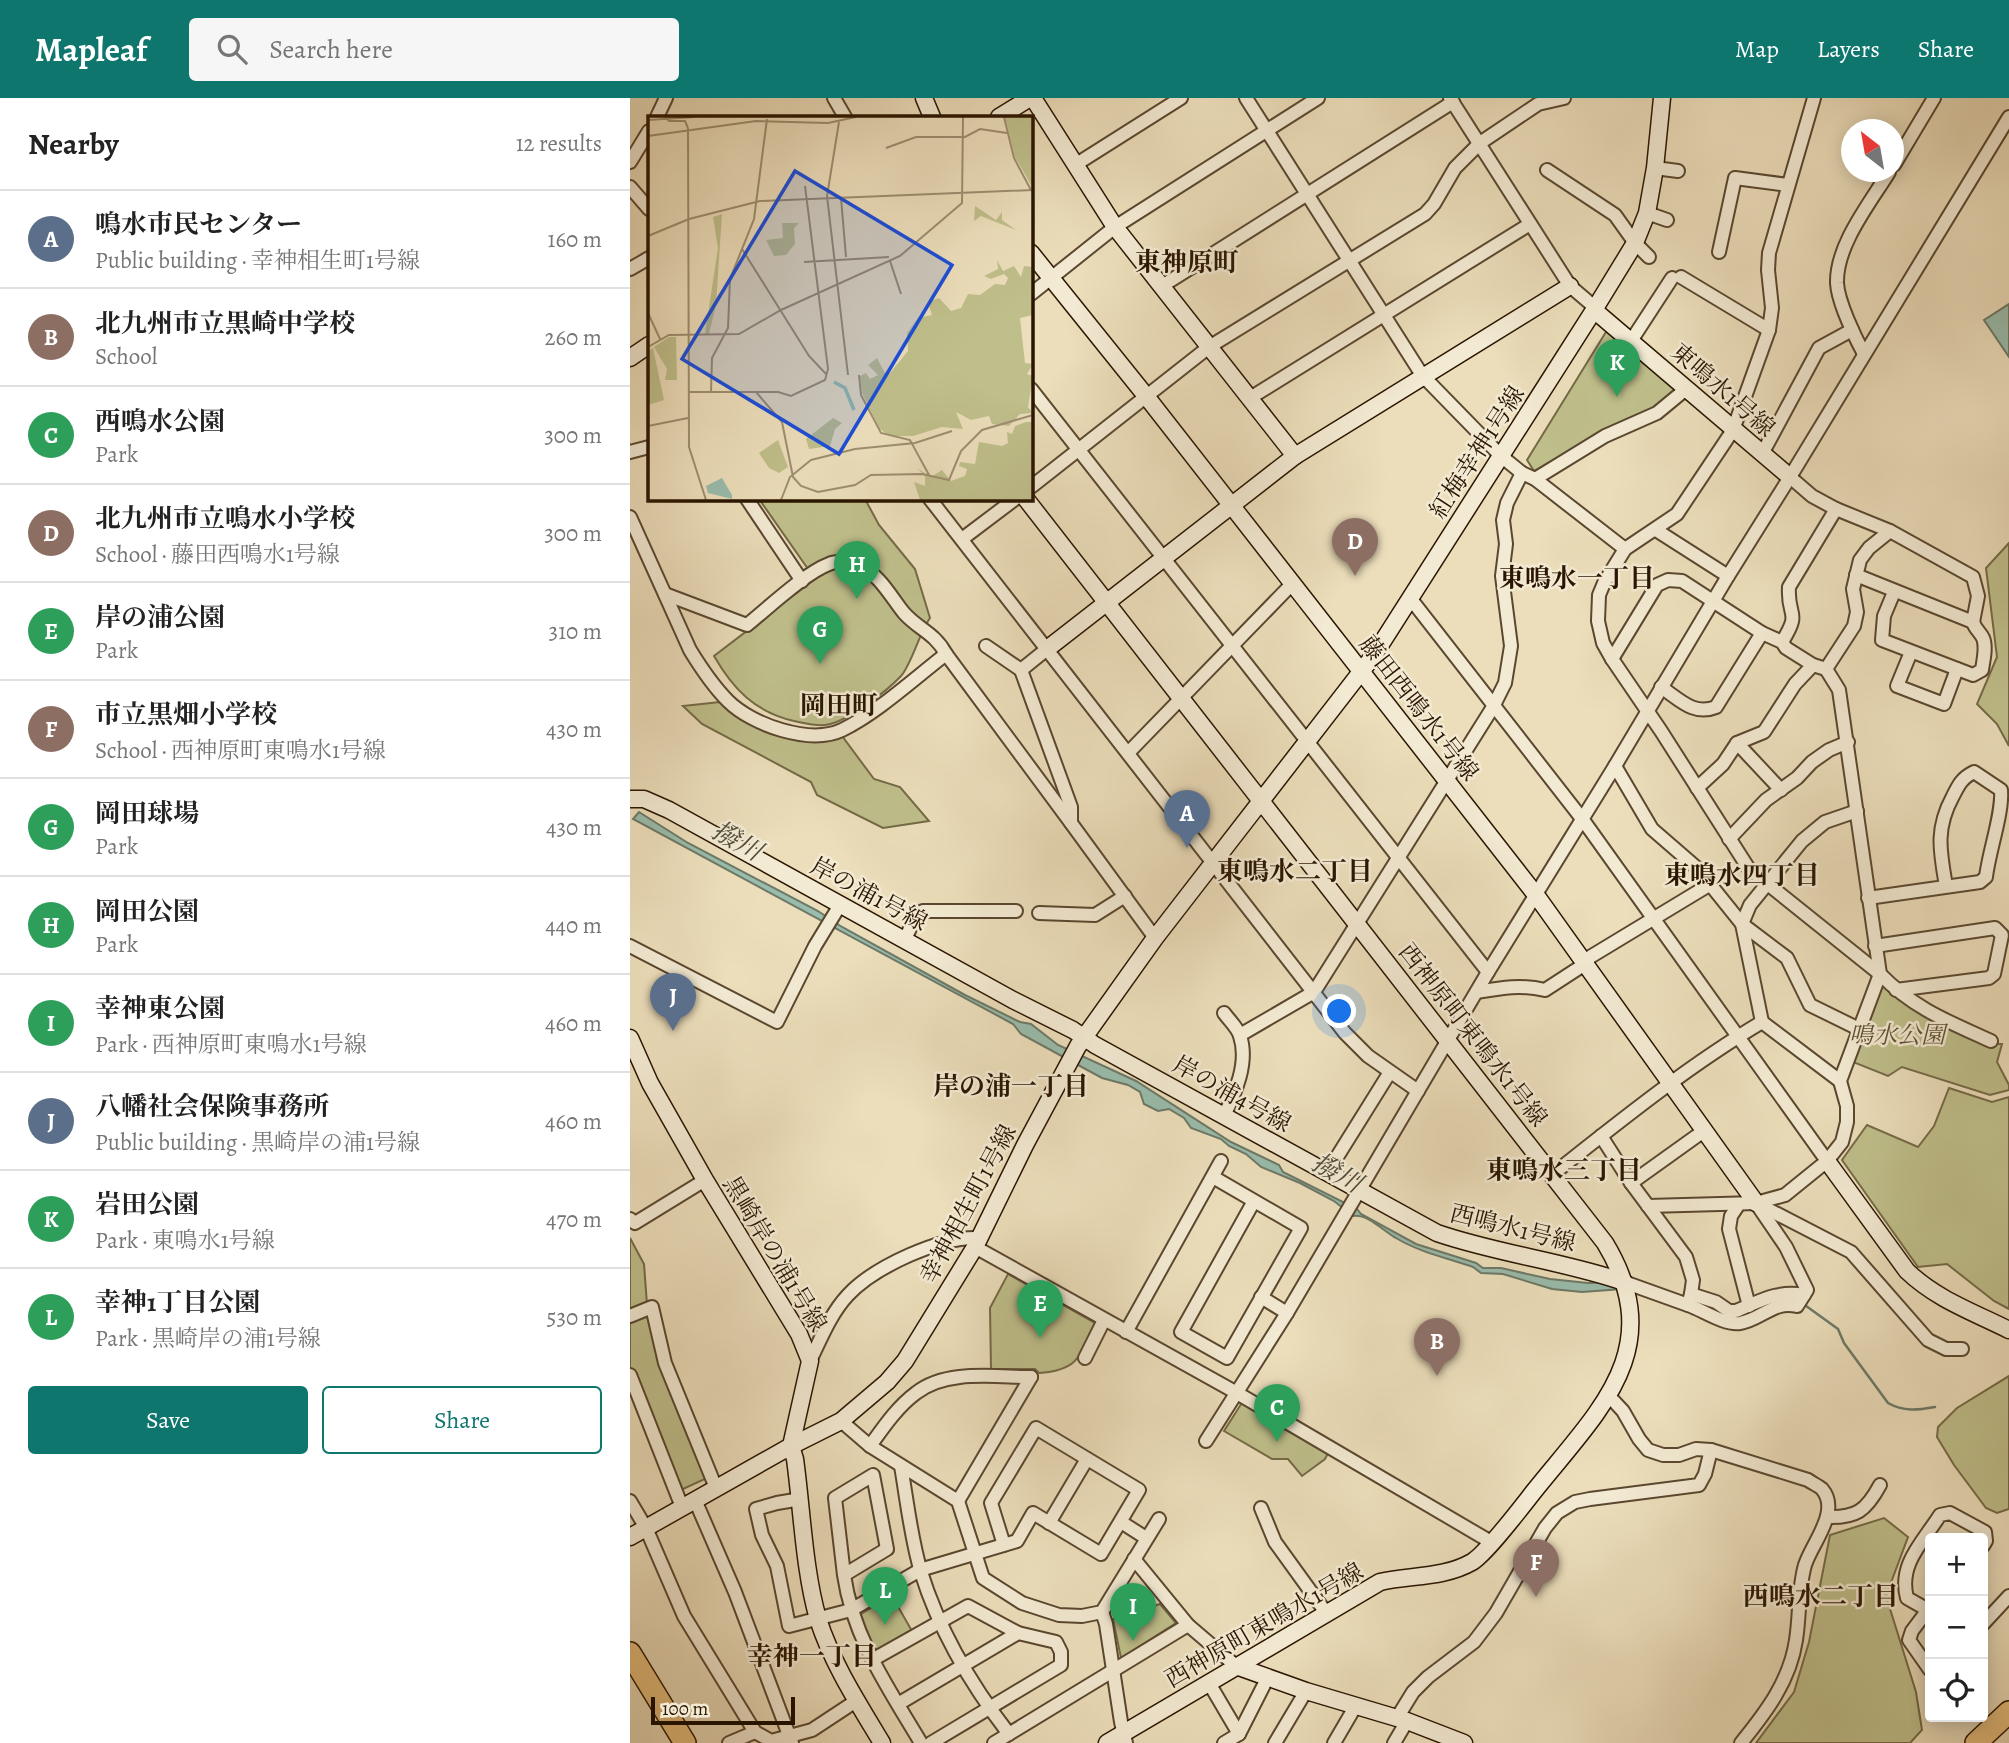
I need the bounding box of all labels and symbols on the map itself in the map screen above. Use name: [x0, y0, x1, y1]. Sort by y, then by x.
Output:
inset map: [648, 116, 1032, 500]
north arrow: [1841, 119, 1904, 182]
district label: 東神原町: [1135, 245, 1239, 280]
street label: 東鳴水1号線: [1664, 336, 1782, 444]
pin: K: [1594, 339, 1640, 397]
street label: 紅梅幸神1号線: [1422, 379, 1532, 525]
pin: D: [1332, 518, 1378, 576]
pin: H: [834, 541, 880, 599]
district label: 東鳴水一丁目: [1499, 561, 1655, 596]
pin: G: [797, 606, 843, 664]
street label: 藤田西鳴水1号線: [1352, 629, 1486, 787]
district label: 岡田町: [800, 688, 878, 723]
pin: A: [1164, 790, 1210, 848]
water label: 撥川: [706, 813, 771, 870]
street label: 岸の浦1号線: [805, 850, 933, 938]
district label: 東鳴水二丁目: [1217, 854, 1373, 889]
district label: 東鳴水四丁目: [1664, 858, 1820, 893]
street label: 西神原町東鳴水1号線: [1391, 937, 1555, 1133]
pin: J: [650, 973, 696, 1031]
your location: [1322, 994, 1356, 1028]
park label: 鳴水公園: [1849, 1019, 1949, 1051]
street label: 岸の浦4号線: [1167, 1048, 1297, 1140]
district label: 岸の浦一丁目: [933, 1069, 1089, 1104]
street label: 幸神相生町1号線: [913, 1119, 1023, 1289]
water label: 撥川: [1306, 1145, 1371, 1202]
district label: 東鳴水三丁目: [1486, 1153, 1642, 1188]
street label: 黒崎岸の浦1号線: [716, 1170, 834, 1338]
street label: 西鳴水1号線: [1447, 1197, 1579, 1259]
pin: E: [1017, 1280, 1063, 1338]
pin: B: [1414, 1318, 1460, 1376]
pin: C: [1254, 1384, 1300, 1442]
pin: F: [1513, 1539, 1559, 1597]
street label: 西神原町東鳴水1号線: [1159, 1555, 1369, 1695]
pin: L: [862, 1567, 908, 1625]
district label: 西鳴水二丁目: [1743, 1579, 1899, 1614]
pin: I: [1110, 1583, 1156, 1641]
district label: 幸神一丁目: [747, 1639, 877, 1674]
scale bar: [651, 1694, 794, 1726]

